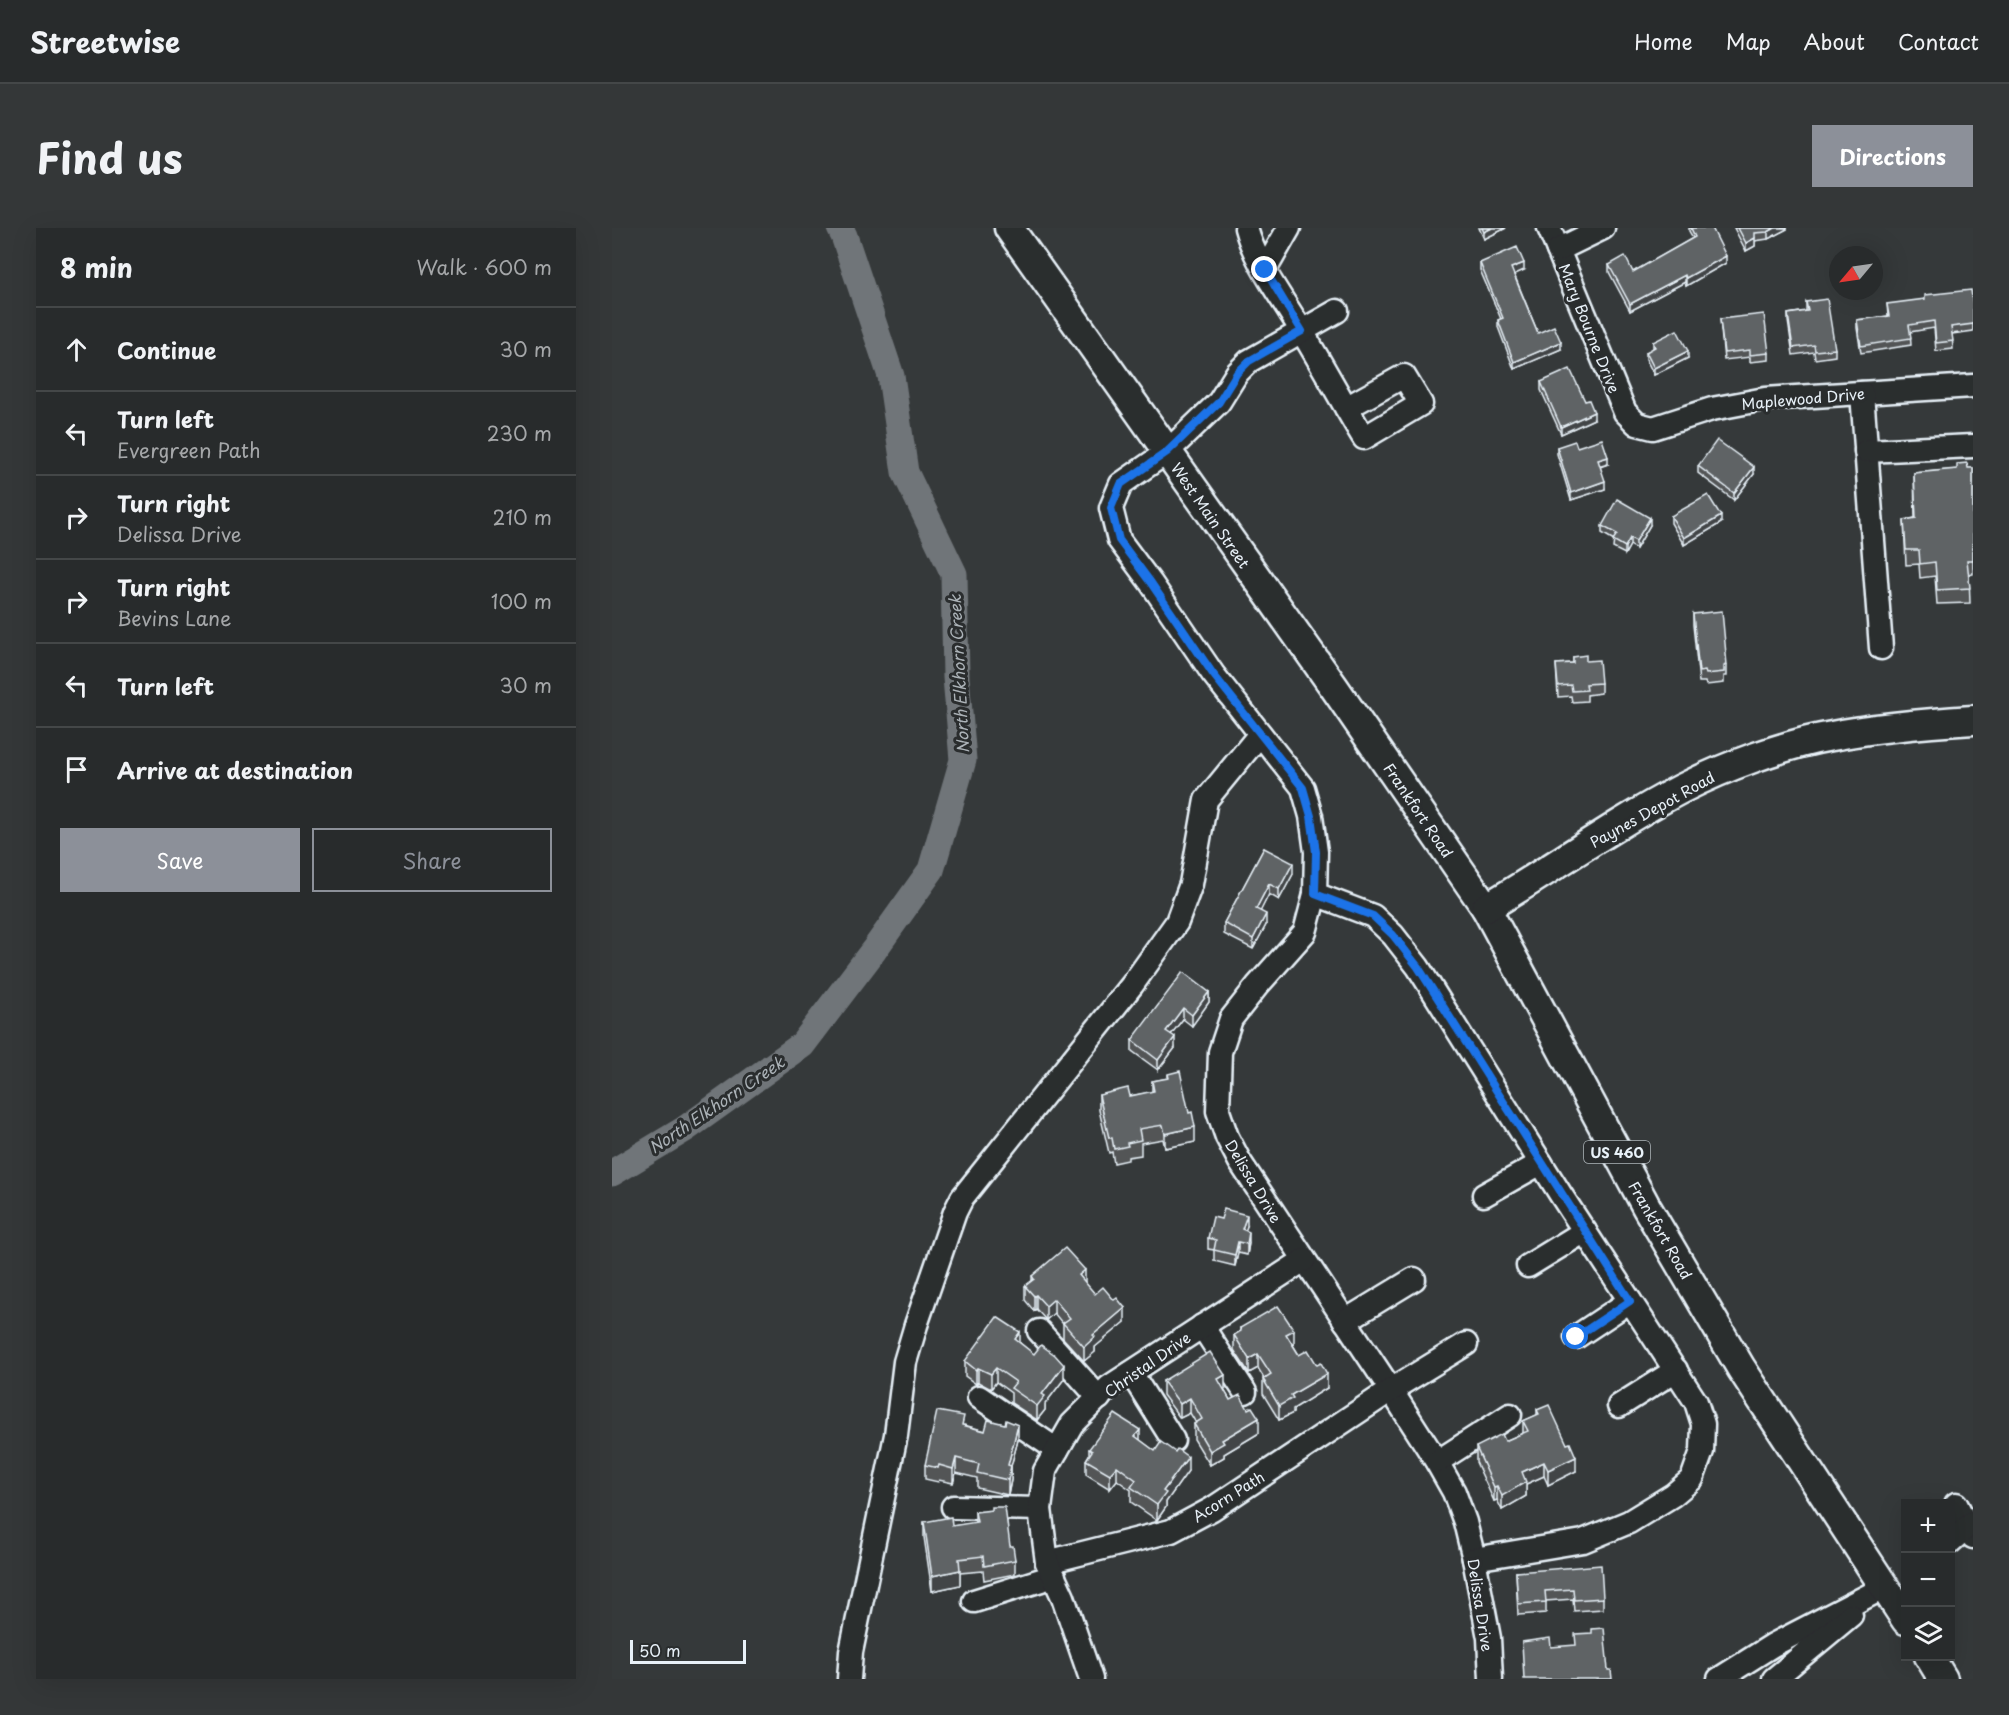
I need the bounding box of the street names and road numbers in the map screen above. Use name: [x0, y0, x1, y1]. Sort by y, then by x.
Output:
street label: Mary Bourne Drive: [1554, 260, 1626, 396]
street label: Maplewood Drive: [1740, 381, 1866, 415]
street label: West Main Street: [1166, 457, 1256, 573]
street label: Frankfort Road: [1379, 758, 1459, 862]
street label: Paynes Depot Road: [1585, 765, 1719, 853]
street label: Delissa Drive: [1220, 1135, 1288, 1227]
road number: US 460: [1584, 1141, 1650, 1163]
street label: Frankfort Road: [1624, 1177, 1698, 1283]
street label: Christal Drive: [1099, 1326, 1195, 1402]
street label: Acorn Path: [1188, 1465, 1268, 1527]
street label: Delissa Drive: [1462, 1557, 1500, 1653]

